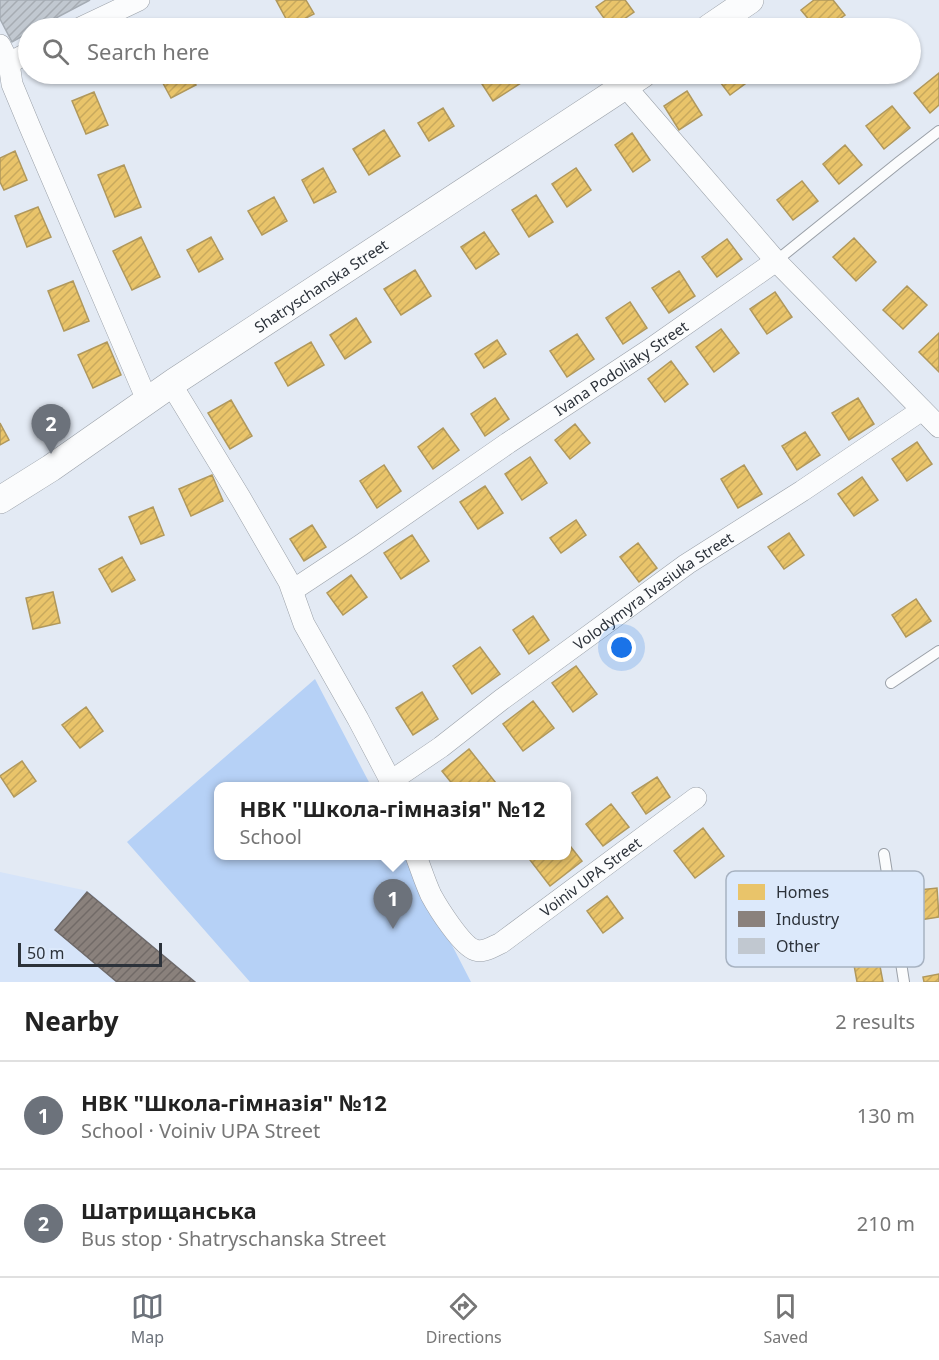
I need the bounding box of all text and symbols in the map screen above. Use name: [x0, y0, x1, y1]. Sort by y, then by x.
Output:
search box: [18, 18, 921, 84]
icon: search: [39, 35, 72, 68]
text: Search here: [87, 36, 209, 66]
street label: Shatryschanska Street: [250, 234, 392, 337]
street label: Ivana Podoliaky Street: [550, 316, 692, 420]
pin: 2: [32, 404, 70, 454]
street label: Volodymyra Ivasiuka Street: [569, 527, 737, 654]
your location: [607, 633, 636, 662]
popup: [214, 782, 571, 860]
text: НВК "Школа-гімназія" №12: [240, 793, 545, 823]
text: School: [240, 823, 302, 850]
street label: Voiniv UPA Street: [536, 832, 645, 921]
legend: [726, 871, 924, 967]
pin: 1: [374, 880, 412, 929]
text: Homes: [776, 881, 829, 903]
text: Industry: [776, 908, 840, 930]
text: Other: [776, 935, 820, 957]
scale bar: [18, 940, 162, 968]
text: 50 m: [27, 942, 64, 964]
text: Nearby: [24, 1003, 119, 1039]
text: 2 results: [835, 1008, 915, 1035]
text: НВК "Школа-гімназія" №12: [81, 1087, 387, 1117]
text: 1: [38, 1102, 49, 1129]
text: 130 m: [857, 1102, 915, 1129]
text: School · Voiniv UPA Street: [81, 1117, 320, 1144]
text: Шатрищанська: [81, 1195, 257, 1225]
text: 2: [38, 1210, 49, 1237]
text: 210 m: [857, 1210, 915, 1237]
text: Bus stop · Shatryschanska Street: [81, 1225, 386, 1252]
tab: Map: [131, 1290, 164, 1348]
tab: Directions: [426, 1290, 502, 1348]
tab: Saved: [763, 1290, 808, 1348]

